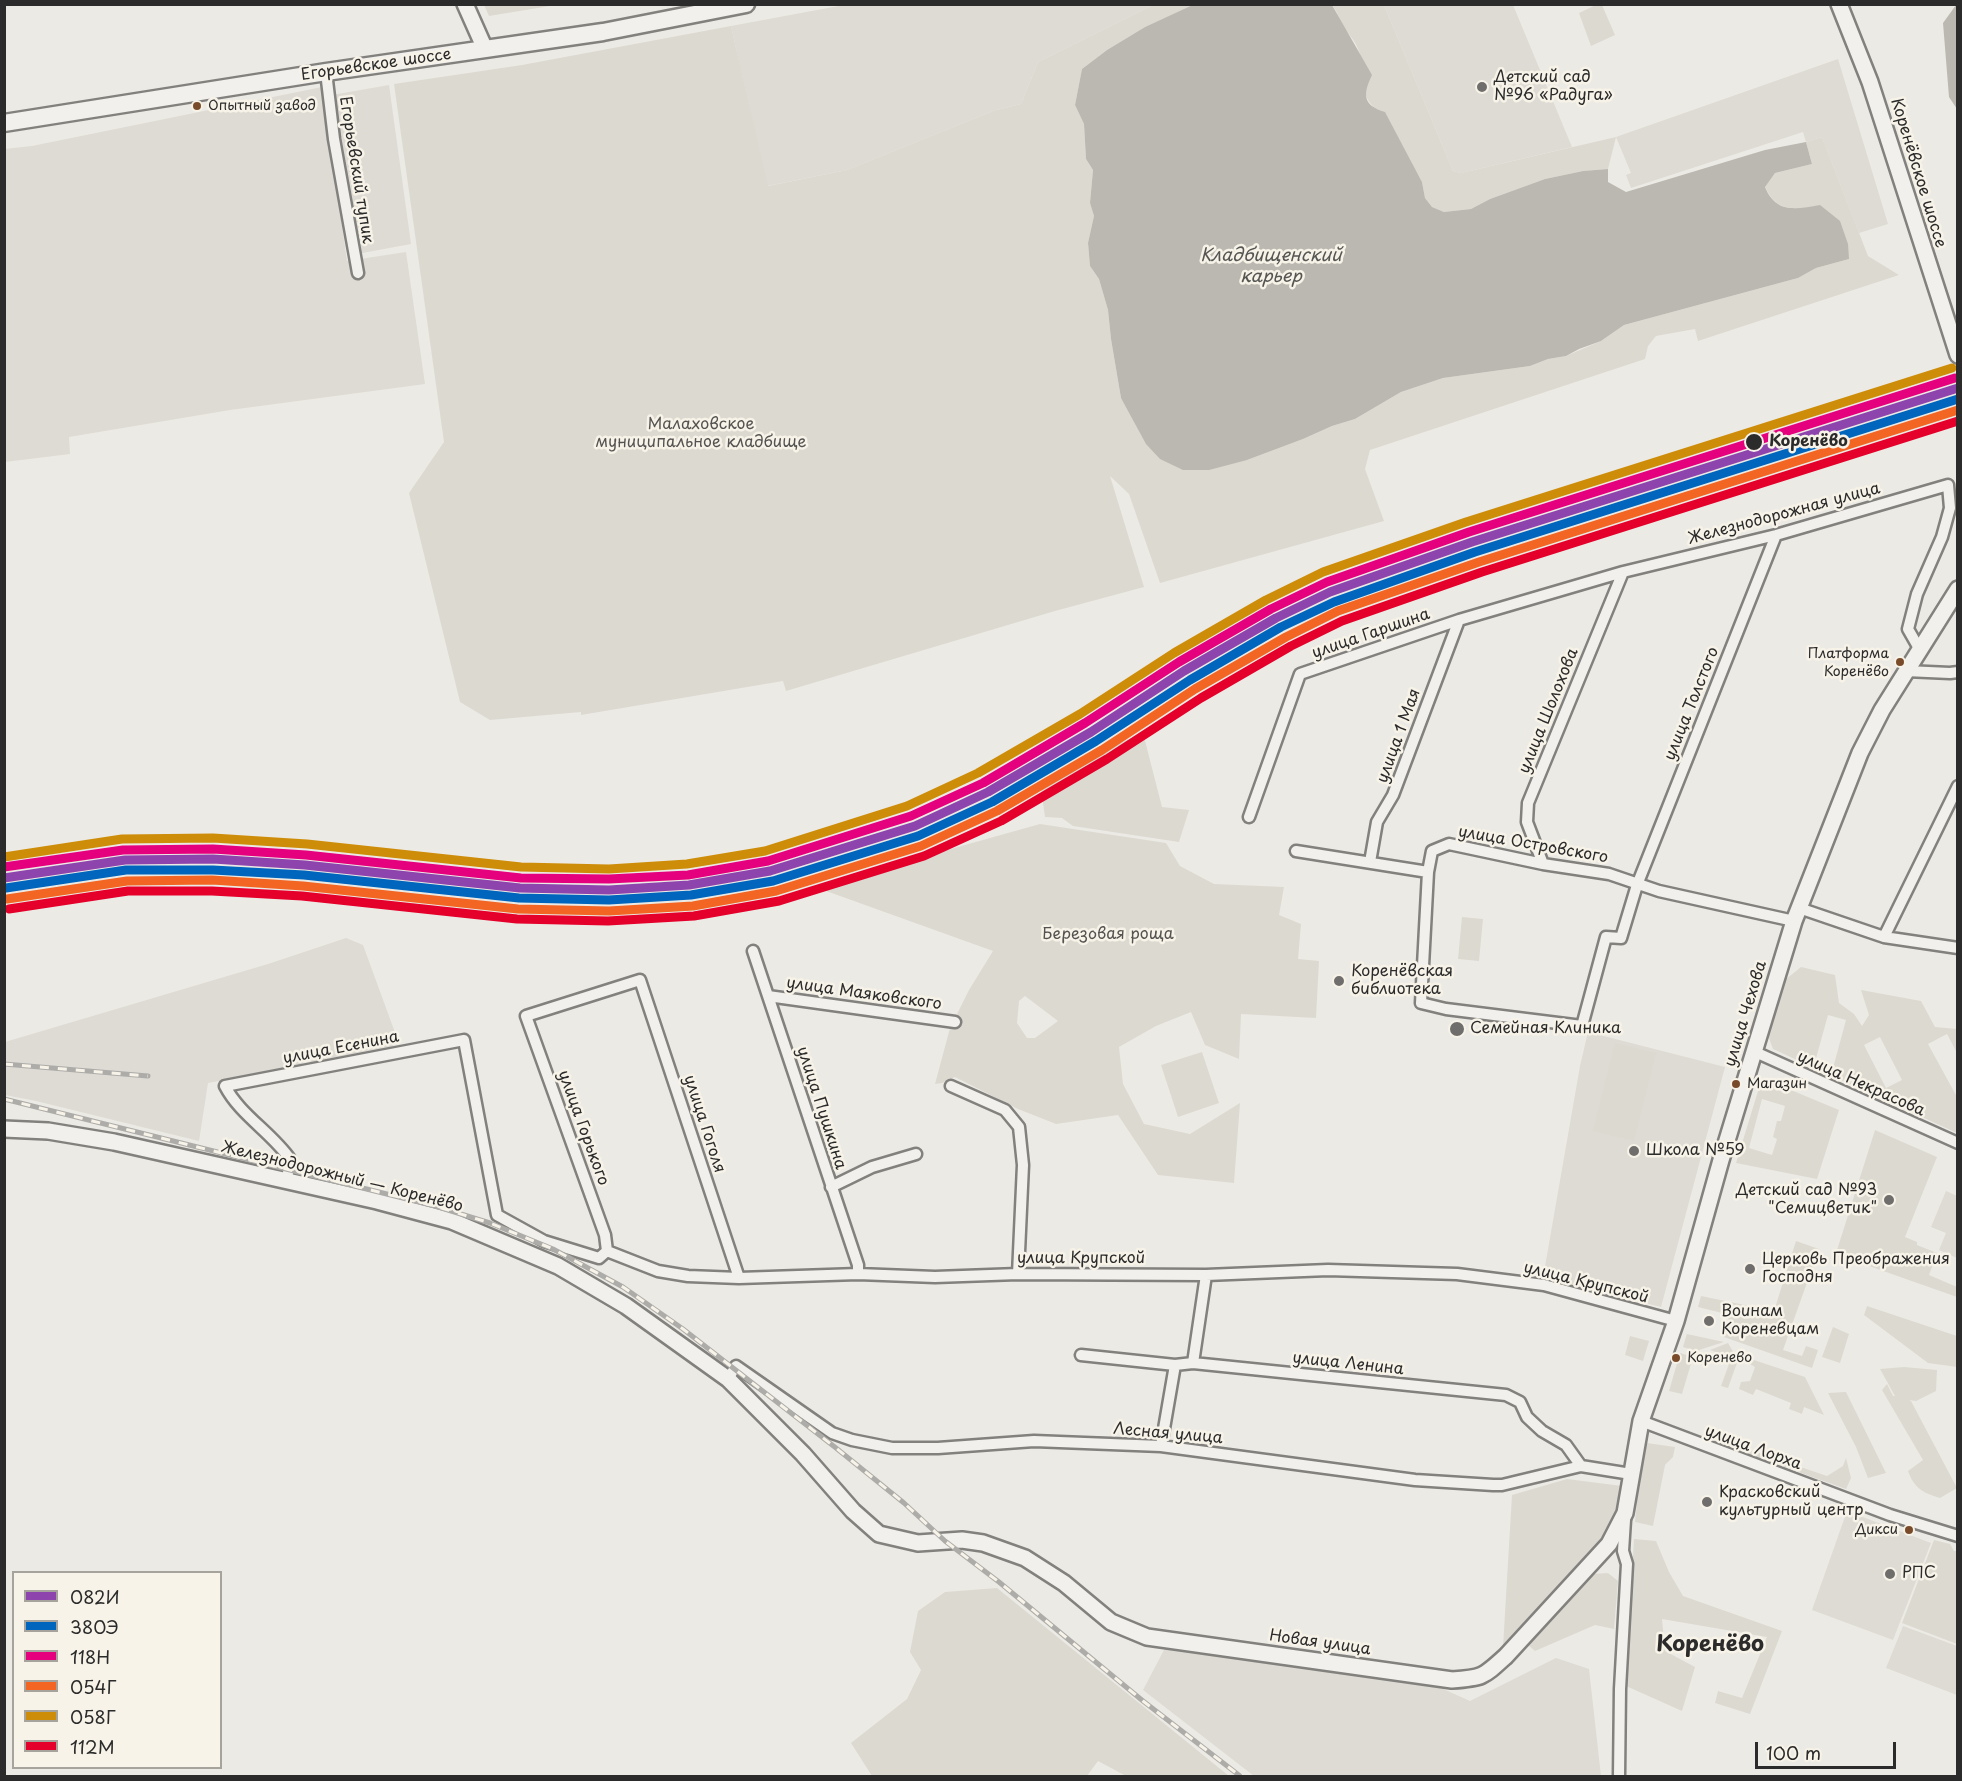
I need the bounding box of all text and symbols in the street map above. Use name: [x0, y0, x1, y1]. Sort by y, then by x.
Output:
street label: Егорьевское шоссе: [300, 45, 452, 85]
place label: Детский сад №96 «Радуга»: [1494, 68, 1613, 106]
marker: Детский сад №96 «Радуга»: [1475, 80, 1489, 94]
street label: Егорьевский тупик: [335, 95, 377, 245]
street label: Коренёвское шоссе: [1886, 96, 1950, 250]
place label: Опытный завод: [208, 98, 316, 114]
marker: Опытный завод: [191, 100, 203, 112]
water label: Кладбищенский карьер: [1200, 245, 1342, 288]
park label: Малаховское муниципальное кладбище: [595, 415, 807, 453]
marker: Коренёво: [1744, 432, 1764, 452]
place label: Коренёво: [1769, 432, 1848, 452]
street label: Железнодорожная улица: [1686, 479, 1882, 549]
street label: улица Гаршина: [1310, 605, 1432, 663]
street label: улица Толстого: [1661, 644, 1723, 764]
street label: улица Шолохова: [1515, 646, 1583, 776]
place label: Платформа Коренёво: [1808, 646, 1889, 678]
marker: Платформа Коренёво: [1894, 656, 1906, 668]
street label: улица 1 Мая: [1373, 686, 1425, 786]
street label: улица Островского: [1456, 822, 1610, 868]
park label: Березовая роща: [1042, 925, 1174, 945]
street label: улица Чехова: [1721, 959, 1771, 1069]
place label: Коренёвская библиотека: [1351, 962, 1453, 1000]
street label: улица Маяковского: [785, 974, 943, 1014]
marker: Коренёвская библиотека: [1332, 974, 1346, 988]
place label: Семейная Клиника: [1470, 1019, 1621, 1039]
marker: Семейная Клиника: [1448, 1020, 1466, 1038]
street label: улица Есенина: [281, 1027, 401, 1069]
street label: улица Пушкина: [792, 1044, 850, 1172]
street label: улица Некрасова: [1794, 1047, 1928, 1121]
street label: улица Горького: [553, 1068, 613, 1188]
street label: улица Гоголя: [679, 1073, 729, 1175]
place label: Магазин: [1747, 1076, 1807, 1092]
marker: Магазин: [1730, 1078, 1742, 1090]
street label: Железнодорожный — Коренёво: [219, 1138, 465, 1216]
place label: Школа №59: [1646, 1141, 1745, 1161]
marker: Школа №59: [1627, 1144, 1641, 1158]
place label: Детский сад №93 "Семицветик": [1736, 1181, 1877, 1219]
marker: Детский сад №93 "Семицветик": [1882, 1193, 1896, 1207]
street label: улица Крупской: [1017, 1249, 1145, 1269]
place label: Церковь Преображения Господня: [1762, 1250, 1950, 1288]
street label: улица Крупской: [1522, 1258, 1650, 1308]
marker: Церковь Преображения Господня: [1743, 1262, 1757, 1276]
place label: Воинам Кореневцам: [1721, 1302, 1819, 1340]
marker: Воинам Кореневцам: [1702, 1314, 1716, 1328]
street label: улица Ленина: [1291, 1349, 1405, 1379]
place label: Коренево: [1687, 1350, 1752, 1366]
marker: Коренево: [1670, 1352, 1682, 1364]
street label: Лесная улица: [1113, 1420, 1223, 1448]
street label: улица Лорха: [1702, 1422, 1804, 1474]
place label: Красковский культурный центр: [1719, 1483, 1864, 1521]
marker: Красковский культурный центр: [1700, 1495, 1714, 1509]
place label: Дикси: [1855, 1522, 1898, 1538]
marker: Дикси: [1903, 1524, 1915, 1536]
place label: РПС: [1902, 1564, 1936, 1584]
marker: РПС: [1883, 1567, 1897, 1581]
legend: [12, 1571, 222, 1769]
text: 082И: [70, 1583, 120, 1610]
text: 380Э: [70, 1613, 119, 1640]
street label: Новая улица: [1268, 1626, 1372, 1660]
district label: Коренёво: [1656, 1632, 1764, 1658]
text: 118Н: [70, 1643, 110, 1670]
text: 054Г: [70, 1673, 116, 1700]
text: 058Г: [70, 1703, 116, 1730]
scale bar: [1758, 1730, 1899, 1768]
text: 112М: [70, 1733, 115, 1760]
text: 100 m: [1766, 1739, 1821, 1766]

